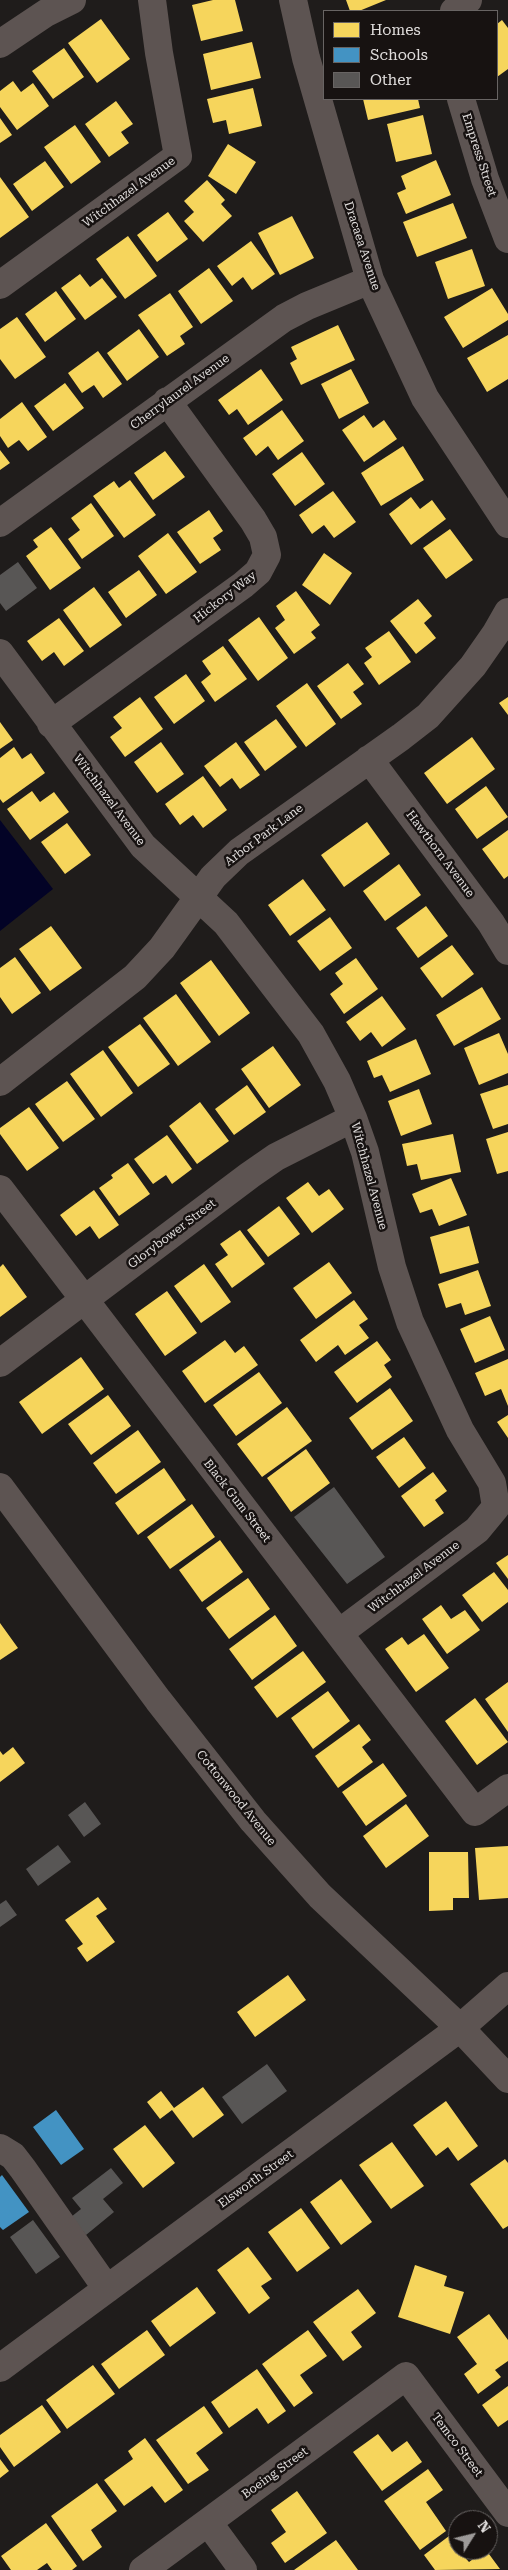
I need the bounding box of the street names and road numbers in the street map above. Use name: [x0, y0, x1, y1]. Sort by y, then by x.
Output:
street label: Empress Street: [459, 112, 499, 198]
street label: Witchhazel Avenue: [80, 154, 178, 230]
street label: Dracaea Avenue: [341, 200, 383, 292]
street label: Cherrylaurel Avenue: [128, 351, 232, 433]
street label: Hickory Way: [191, 568, 259, 626]
street label: Witchhazel Avenue: [70, 751, 148, 849]
street label: Arbor Park Lane: [222, 801, 306, 869]
street label: Hawthorn Avenue: [403, 808, 477, 900]
street label: Witchhazel Avenue: [348, 1121, 390, 1231]
street label: Glorybower Street: [125, 1196, 219, 1272]
street label: Black Gum Street: [200, 1457, 274, 1545]
street label: Witchhazel Avenue: [365, 1538, 463, 1616]
street label: Cottonwood Avenue: [193, 1748, 279, 1848]
street label: Elsworth Street: [216, 2147, 296, 2211]
street label: Temco Street: [428, 2410, 486, 2480]
street label: Boeing Street: [239, 2444, 311, 2502]

